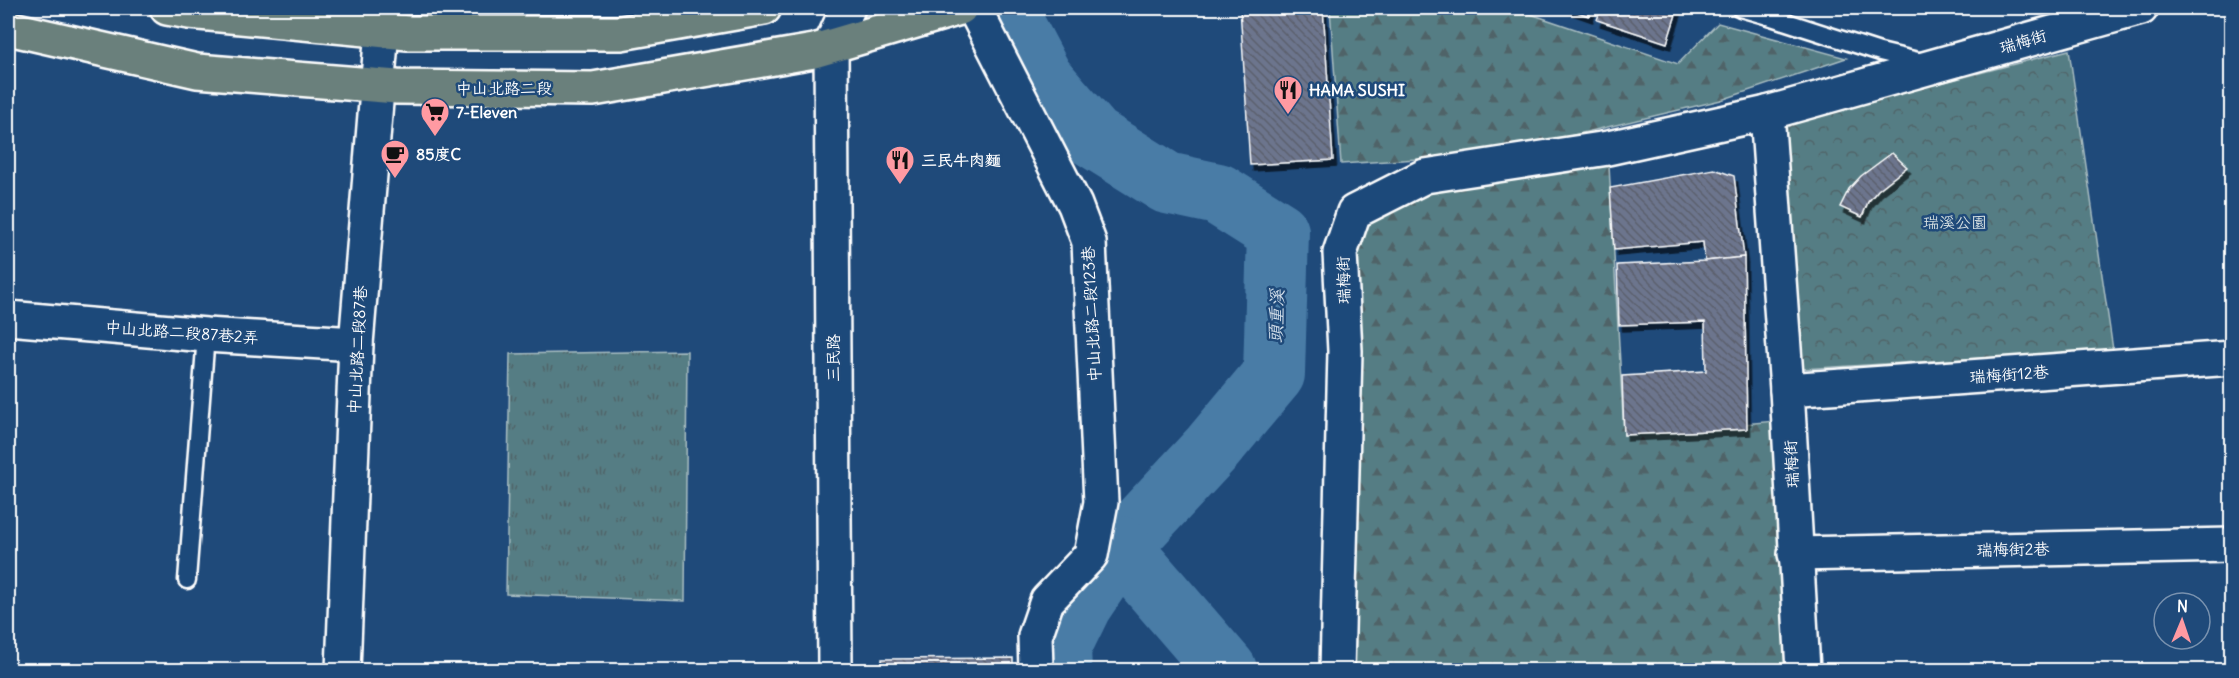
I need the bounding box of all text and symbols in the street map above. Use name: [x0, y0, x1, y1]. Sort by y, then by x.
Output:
street label: 瑞梅街: [1997, 25, 2049, 57]
restaurant icon: HAMA SUSHI: [1272, 74, 1304, 116]
street label: 中山北路二段: [456, 78, 552, 98]
place label: HAMA SUSHI: [1309, 80, 1405, 100]
supermarket icon: 7-Eleven: [419, 96, 451, 138]
place label: 7-Eleven: [456, 102, 517, 122]
cafe icon: 85度C: [379, 138, 411, 180]
place label: 85度C: [416, 144, 461, 164]
restaurant icon: 三民牛肉麵: [884, 144, 916, 186]
place label: 三民牛肉麵: [921, 150, 1001, 170]
park label: 瑞溪公園: [1923, 212, 1987, 232]
street label: 中山北路二段123巷: [1077, 245, 1105, 383]
street label: 瑞梅街: [1333, 256, 1353, 304]
street label: 中山北路二段87巷: [344, 285, 370, 415]
water label: 頭重溪: [1264, 288, 1288, 343]
street label: 中山北路二段87巷2弄: [105, 317, 259, 347]
street label: 三民路: [823, 334, 843, 382]
street label: 瑞梅街12巷: [1969, 361, 2049, 387]
street label: 瑞梅街: [1780, 440, 1802, 488]
street label: 瑞梅街2巷: [1976, 538, 2050, 560]
north arrow: [2152, 591, 2212, 651]
text: N: [2177, 596, 2188, 616]

